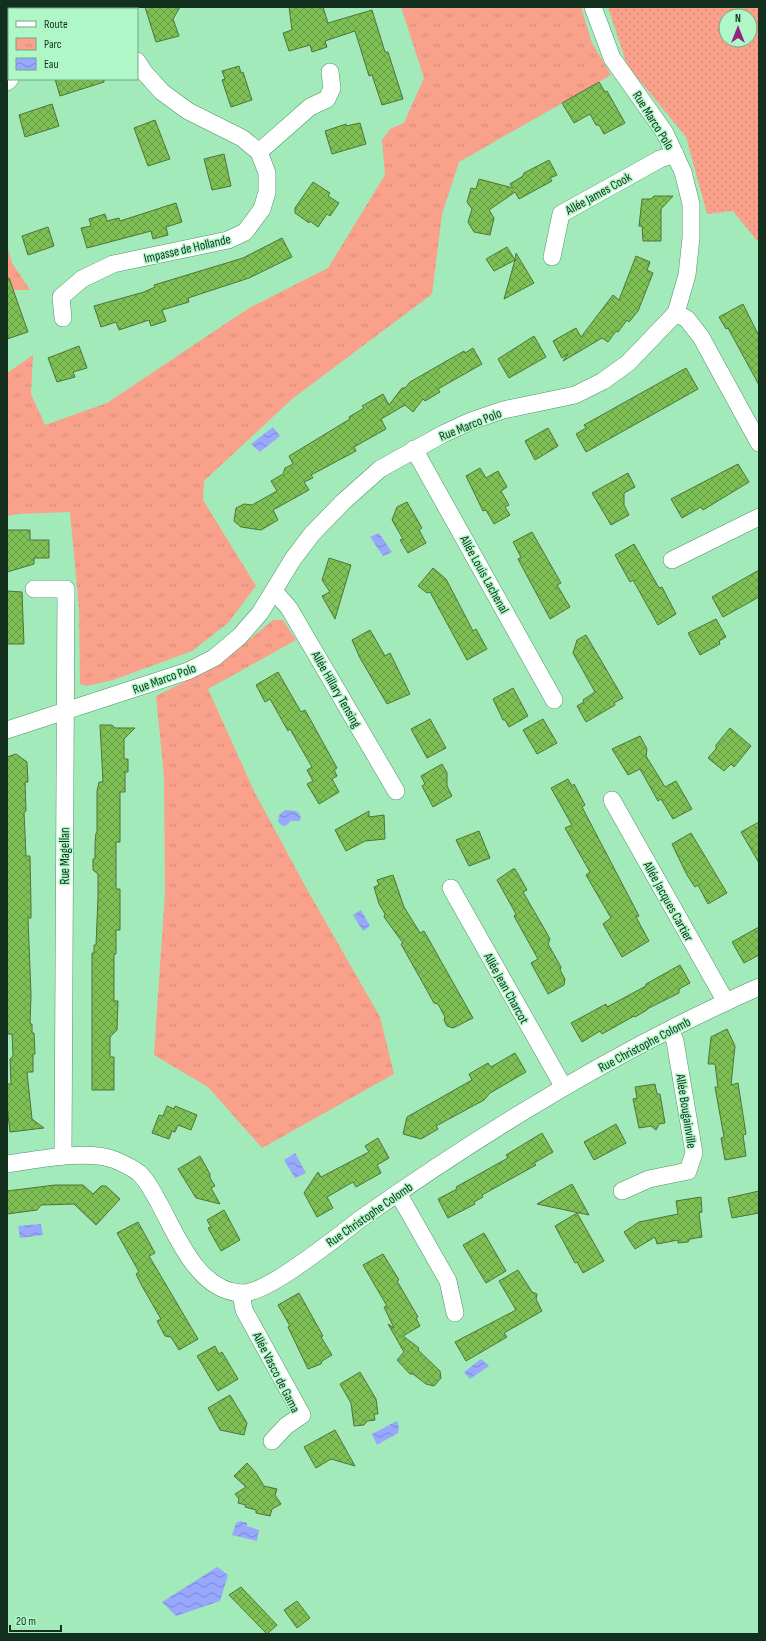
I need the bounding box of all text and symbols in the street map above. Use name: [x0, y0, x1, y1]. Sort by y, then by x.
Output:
legend: [8, 8, 138, 80]
north arrow: [718, 8, 758, 48]
text: N: [735, 12, 741, 25]
text: Route: [44, 17, 68, 32]
text: Parc: [44, 37, 62, 52]
text: Eau: [44, 57, 58, 72]
street label: Rue Marco Polo: [629, 88, 678, 153]
street label: Allée James Cook: [562, 169, 634, 219]
street label: Impasse de Hollande: [142, 231, 232, 267]
street label: Rue Marco Polo: [437, 405, 504, 445]
street label: Allée Louis Lachenal: [456, 532, 512, 616]
street label: Allée Hillary Tensing: [307, 647, 365, 731]
street label: Rue Marco Polo: [130, 660, 198, 698]
street label: Rue Magellan: [57, 827, 73, 885]
street label: Allée Jacques Cartier: [639, 858, 697, 945]
street label: Allée Jean Charcot: [480, 949, 532, 1027]
street label: Rue Christophe Colomb: [596, 1014, 693, 1076]
street label: Allée Bougainville: [672, 1072, 700, 1150]
street label: Rue Christophe Colomb: [323, 1179, 416, 1251]
street label: Allée Vasco de Gama: [248, 1329, 303, 1415]
scale bar: [10, 1607, 61, 1633]
text: 20 m: [16, 1614, 36, 1629]

